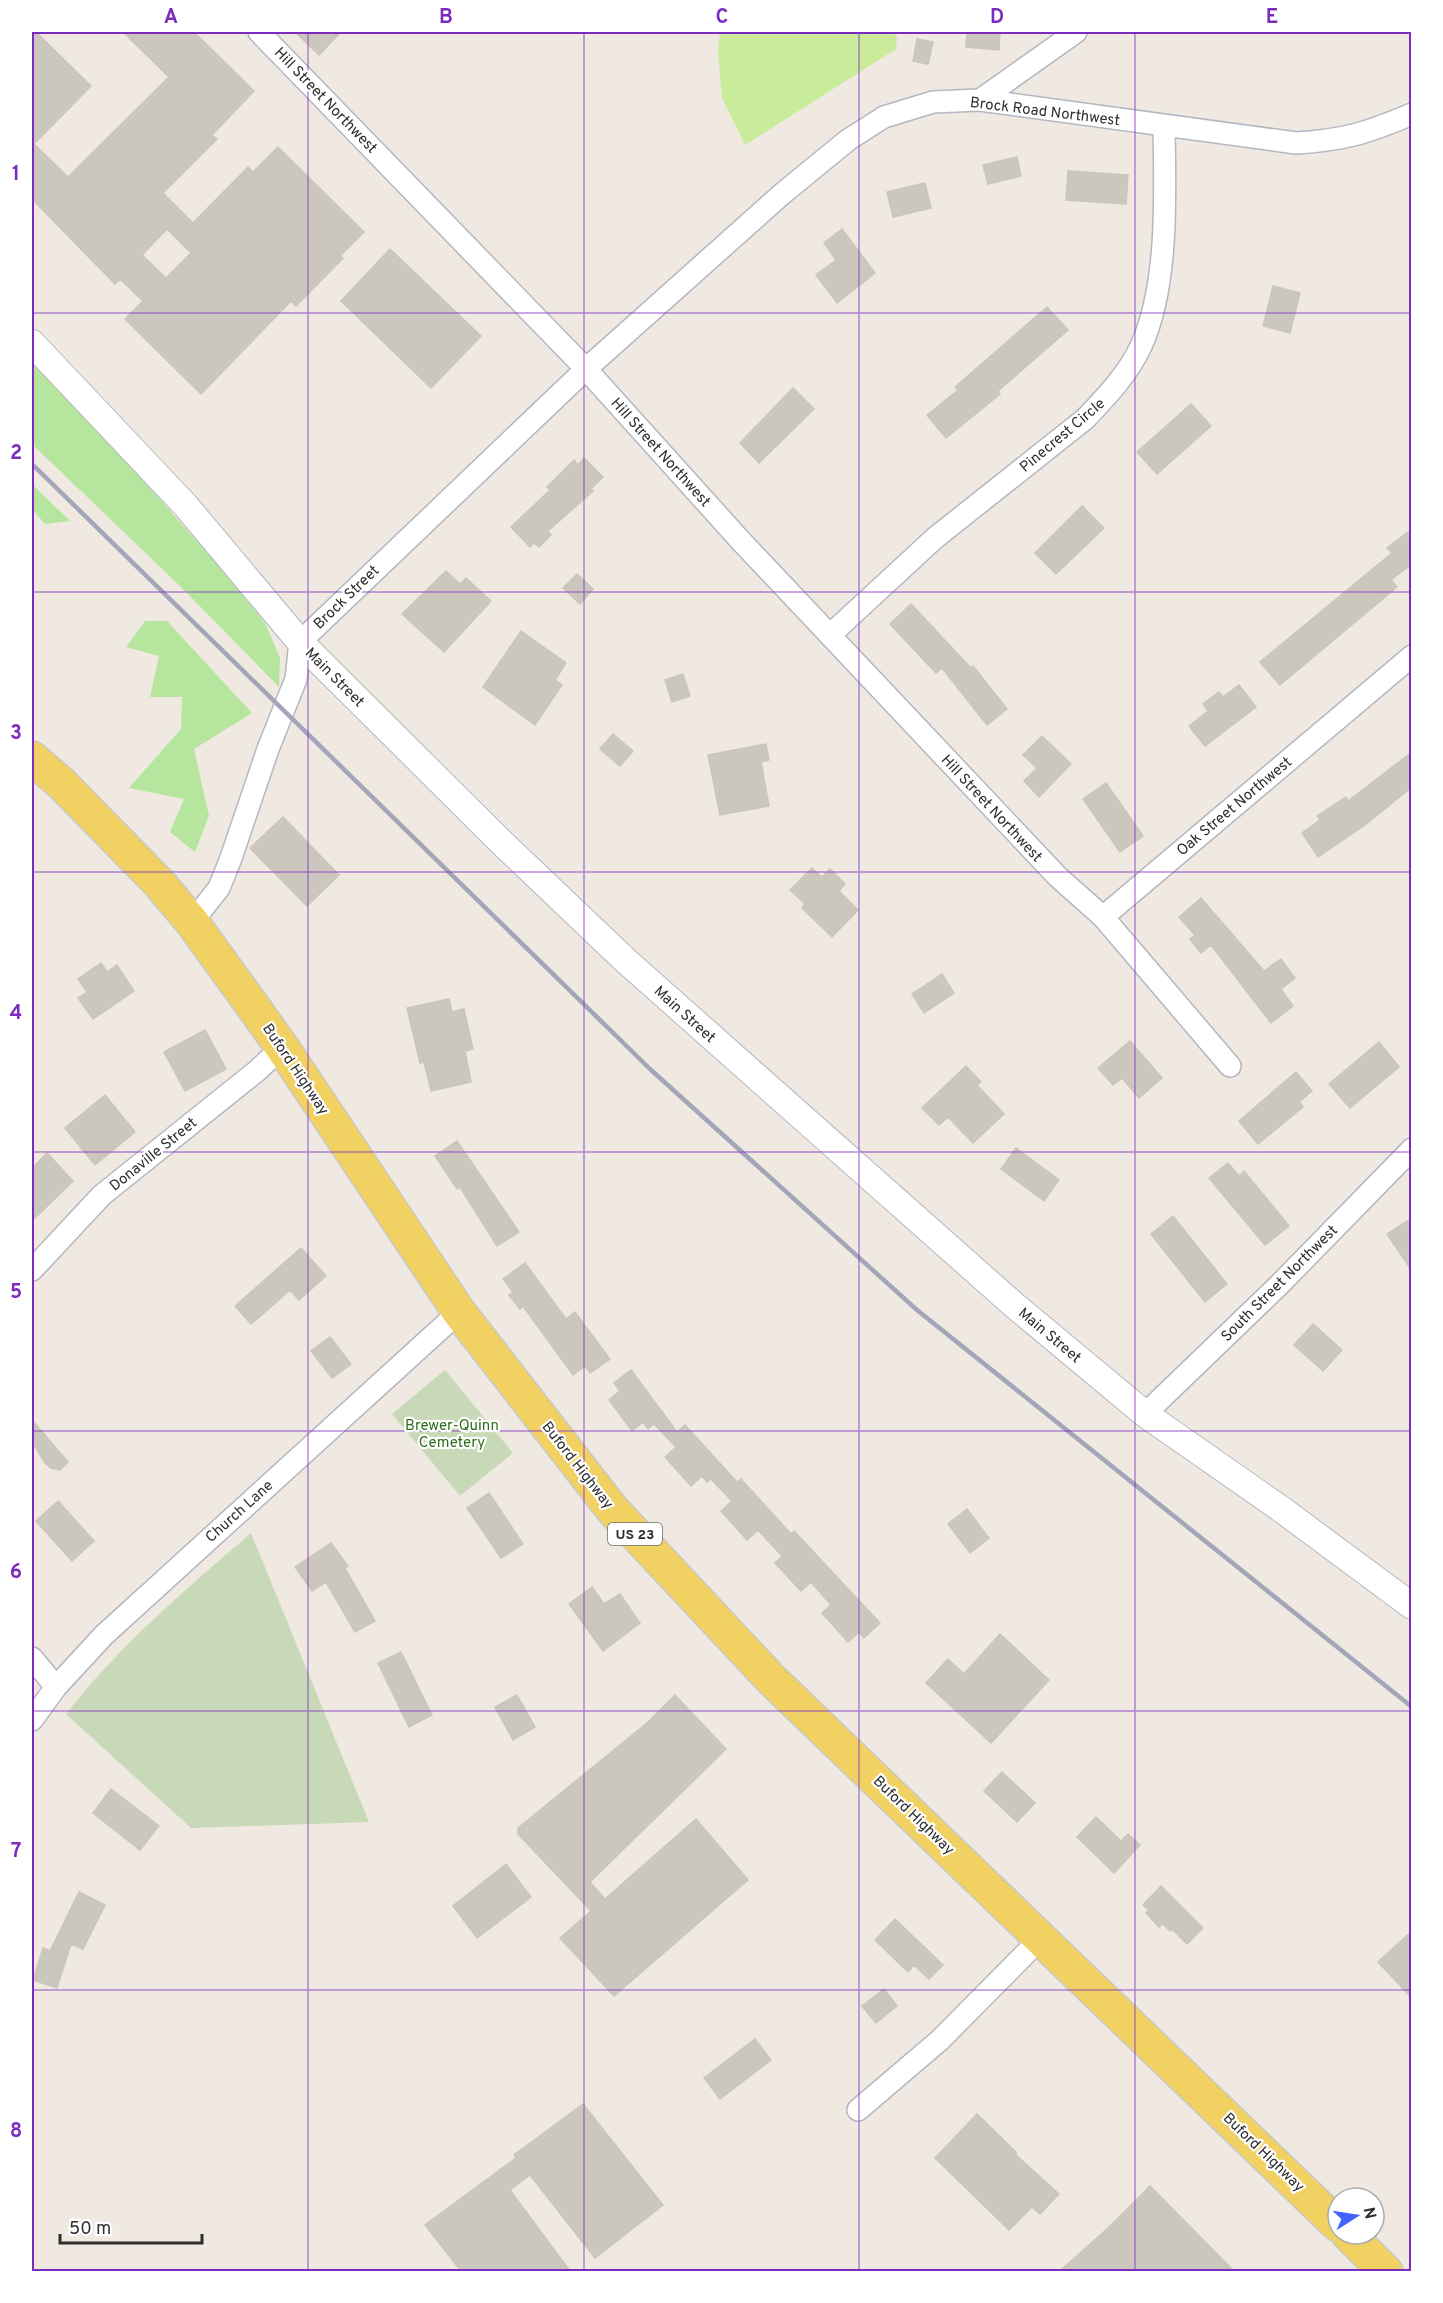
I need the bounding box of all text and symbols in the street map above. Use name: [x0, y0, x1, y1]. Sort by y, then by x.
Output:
text: A: [164, 5, 178, 31]
text: B: [439, 5, 453, 31]
text: C: [716, 5, 728, 31]
text: D: [990, 5, 1004, 31]
text: E: [1266, 5, 1278, 31]
street label: Hill Street Northwest: [269, 44, 380, 158]
street label: Brock Road Northwest: [969, 94, 1121, 131]
text: 1: [12, 162, 20, 188]
street label: Hill Street Northwest: [606, 395, 714, 511]
street label: Pinecrest Circle: [1016, 395, 1110, 477]
text: 2: [10, 441, 22, 467]
street label: Brock Street: [310, 562, 384, 634]
street label: Main Street: [300, 644, 368, 712]
text: 3: [10, 721, 22, 747]
street label: Hill Street Northwest: [936, 751, 1046, 867]
street label: Oak Street Northwest: [1173, 753, 1296, 861]
street label: Main Street: [649, 982, 719, 1048]
text: 4: [10, 1001, 22, 1027]
street label: Buford Highway: [257, 1021, 332, 1119]
street label: Donaville Street: [106, 1114, 201, 1196]
street label: South Street Northwest: [1218, 1222, 1342, 1346]
text: 5: [10, 1280, 22, 1306]
street label: Main Street: [1014, 1304, 1084, 1368]
park label: Brewer-Quinn Cemetery: [405, 1417, 499, 1453]
street label: Buford Highway: [537, 1418, 617, 1514]
street label: Church Lane: [202, 1477, 278, 1548]
road number: US 23: [608, 1523, 662, 1545]
text: 6: [10, 1560, 22, 1586]
street label: Buford Highway: [868, 1772, 958, 1860]
text: 7: [11, 1839, 21, 1865]
street label: Buford Highway: [1218, 2109, 1308, 2197]
text: 8: [10, 2119, 22, 2145]
north arrow: [1326, 2186, 1386, 2246]
text: N: [1358, 2206, 1380, 2221]
scale bar: [60, 2207, 202, 2245]
text: 50 m: [69, 2218, 111, 2241]

